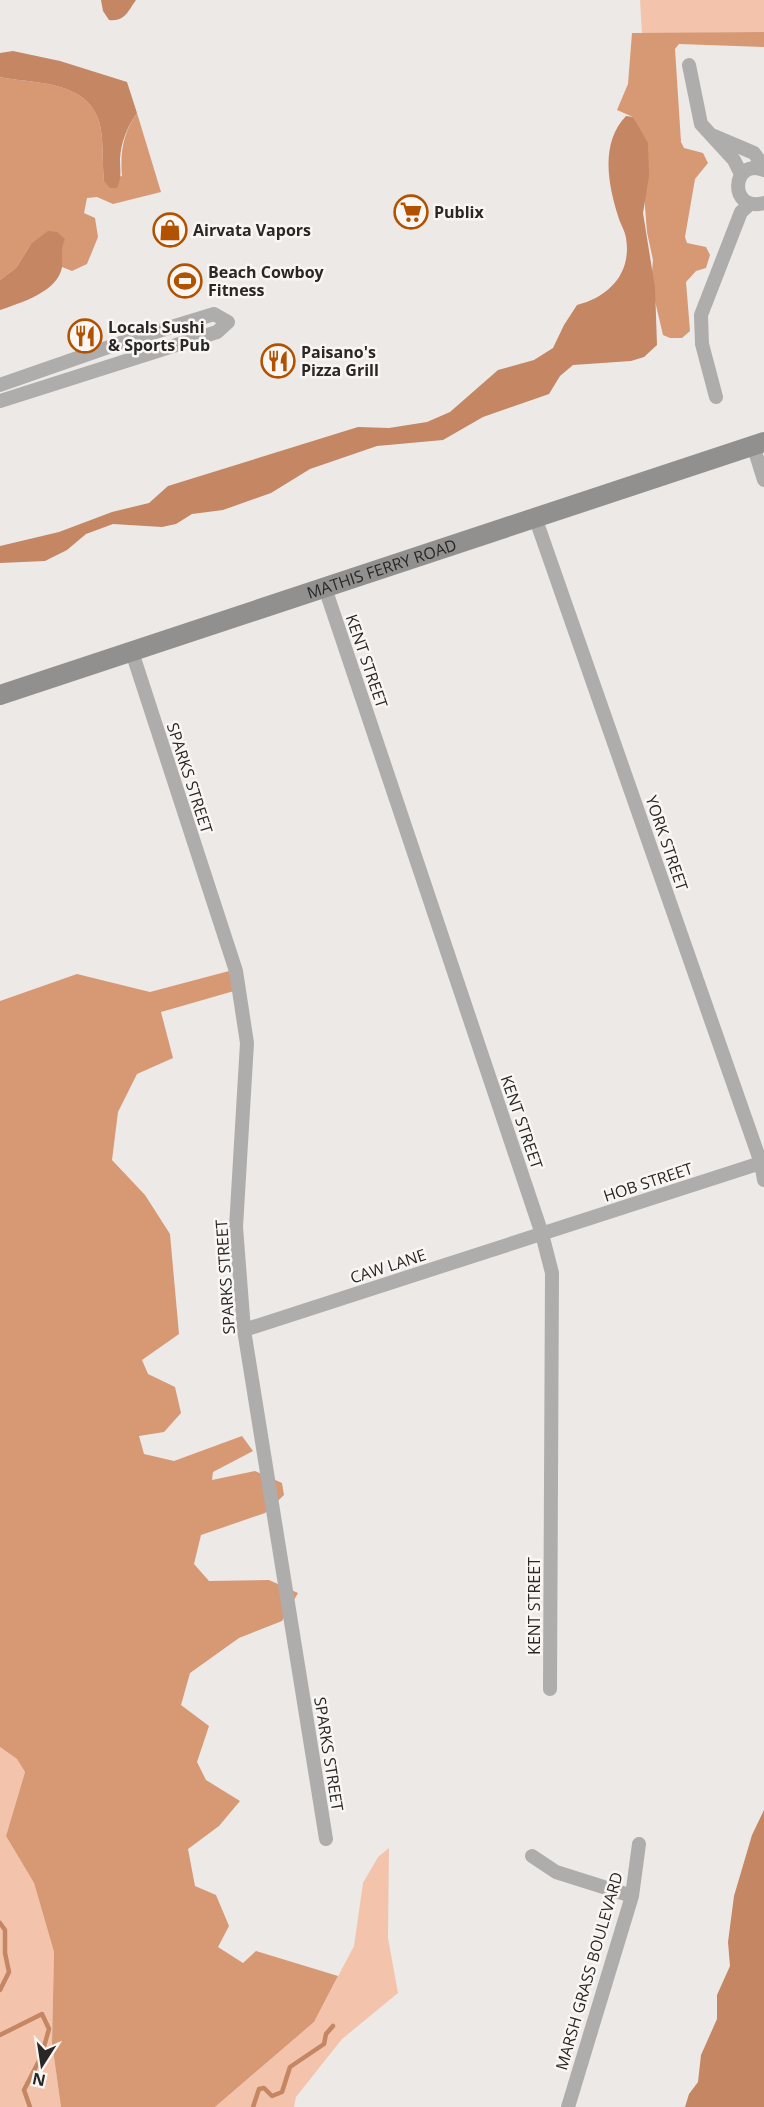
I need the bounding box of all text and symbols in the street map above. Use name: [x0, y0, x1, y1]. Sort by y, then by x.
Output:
supermarket icon: Publix: [393, 194, 429, 230]
place label: Publix: [434, 201, 484, 223]
shop icon: Airvata Vapors: [152, 212, 188, 248]
place label: Airvata Vapors: [193, 219, 311, 241]
place label: Beach Cowboy Fitness: [208, 261, 325, 301]
sports icon: Beach Cowboy Fitness: [167, 263, 203, 299]
place label: Locals Sushi & Sports Pub: [108, 316, 210, 356]
restaurant icon: Locals Sushi & Sports Pub: [67, 318, 103, 354]
place label: Paisano's Pizza Grill: [301, 341, 379, 381]
restaurant icon: Paisano's Pizza Grill: [260, 343, 296, 379]
street label: MATHIS FERRY ROAD: [304, 534, 459, 604]
street label: KENT STREET: [341, 611, 393, 711]
street label: SPARKS STREET: [162, 720, 218, 836]
street label: YORK STREET: [640, 792, 694, 894]
street label: KENT STREET: [496, 1072, 548, 1172]
street label: HOB STREET: [600, 1157, 696, 1207]
street label: SPARKS STREET: [210, 1219, 240, 1335]
street label: CAW LANE: [347, 1243, 429, 1289]
street label: KENT STREET: [523, 1557, 545, 1655]
street label: SPARKS STREET: [309, 1695, 349, 1813]
street label: MARSH GRASS BOULEVARD: [550, 1869, 628, 2073]
north arrow: [12, 2035, 72, 2095]
text: N: [30, 2068, 48, 2092]

